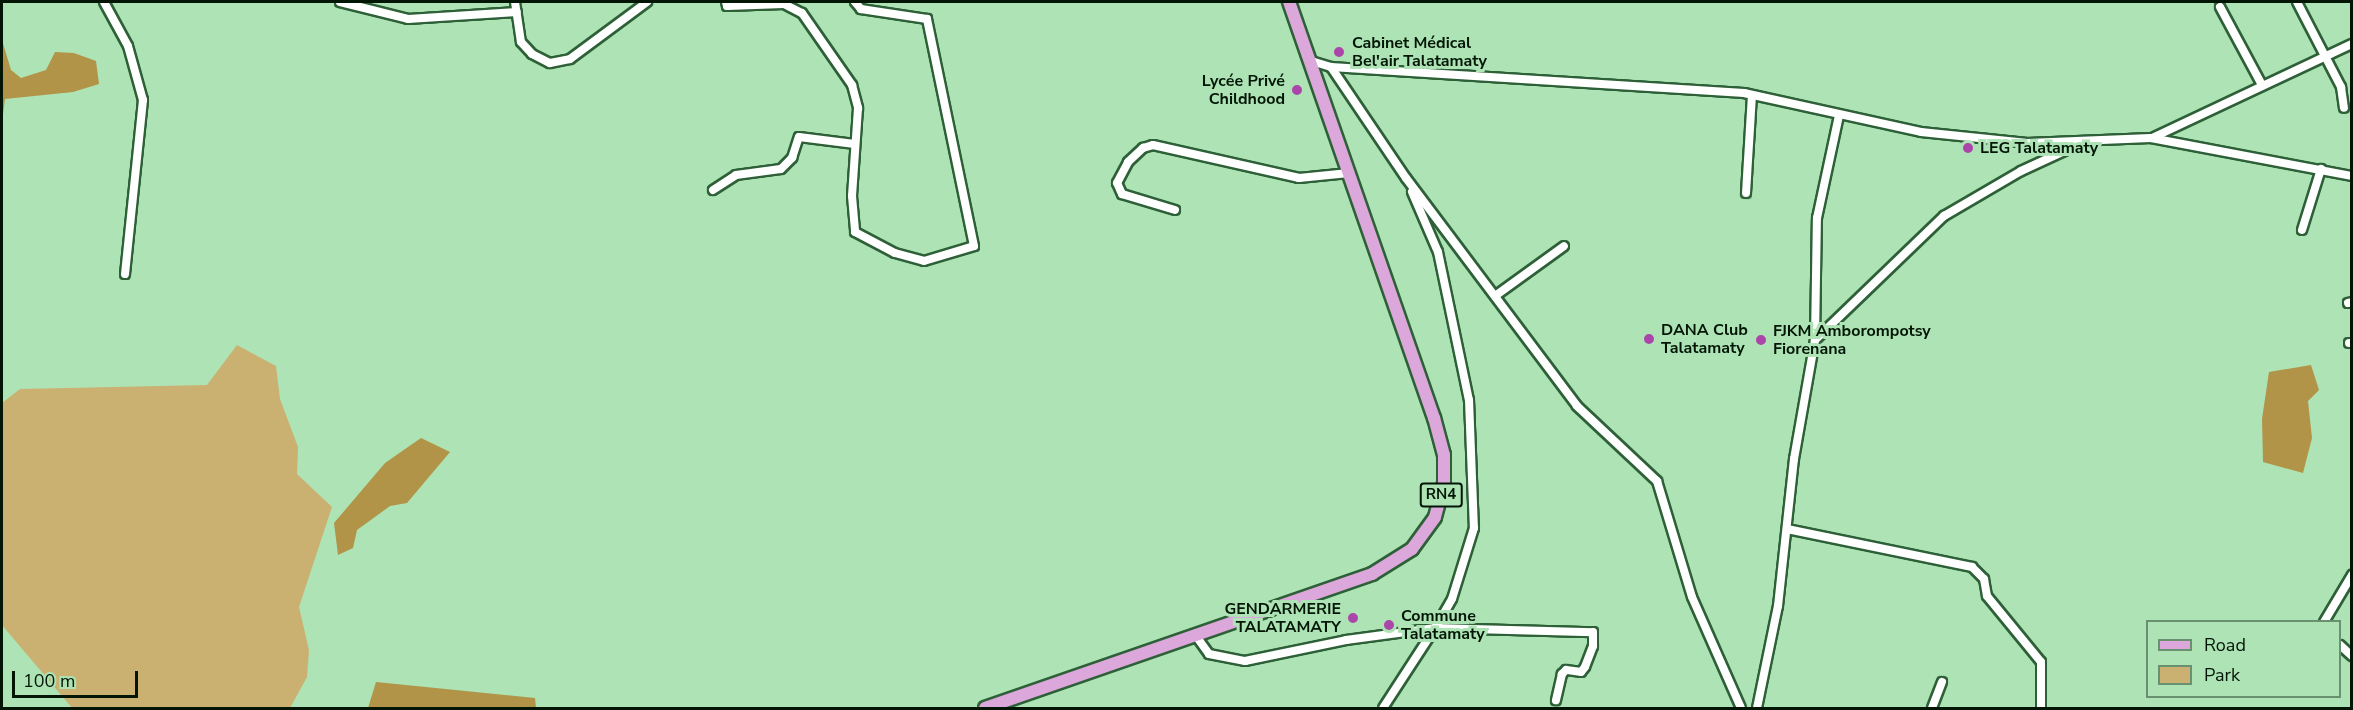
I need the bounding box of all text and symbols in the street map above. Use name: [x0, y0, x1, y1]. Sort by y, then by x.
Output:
place label: Cabinet Médical Bel'air Talatamaty: [1352, 33, 1487, 71]
marker: Cabinet Médical Bel'air Talatamaty: [1330, 43, 1348, 61]
place label: Lycée Privé Childhood: [1202, 71, 1285, 109]
marker: Lycée Privé Childhood: [1290, 83, 1304, 97]
place label: LEG Talatamaty: [1980, 138, 2098, 158]
marker: LEG Talatamaty: [1961, 141, 1975, 155]
place label: DANA Club Talatamaty: [1661, 320, 1748, 358]
place label: FJKM Amborompotsy Fiorenana: [1773, 321, 1931, 359]
marker: DANA Club Talatamaty: [1642, 332, 1656, 346]
marker: FJKM Amborompotsy Fiorenana: [1754, 333, 1768, 347]
road number: RN4: [1418, 483, 1464, 507]
place label: GENDARMERIE TALATAMATY: [1224, 599, 1341, 637]
place label: Commune Talatamaty: [1401, 606, 1485, 644]
marker: GENDARMERIE TALATAMATY: [1346, 611, 1360, 625]
marker: Commune Talatamaty: [1382, 618, 1396, 632]
legend: [2146, 620, 2341, 698]
text: Road: [2204, 633, 2246, 657]
scale bar: [15, 659, 141, 697]
text: Park: [2204, 663, 2240, 687]
text: 100 m: [23, 669, 75, 693]

